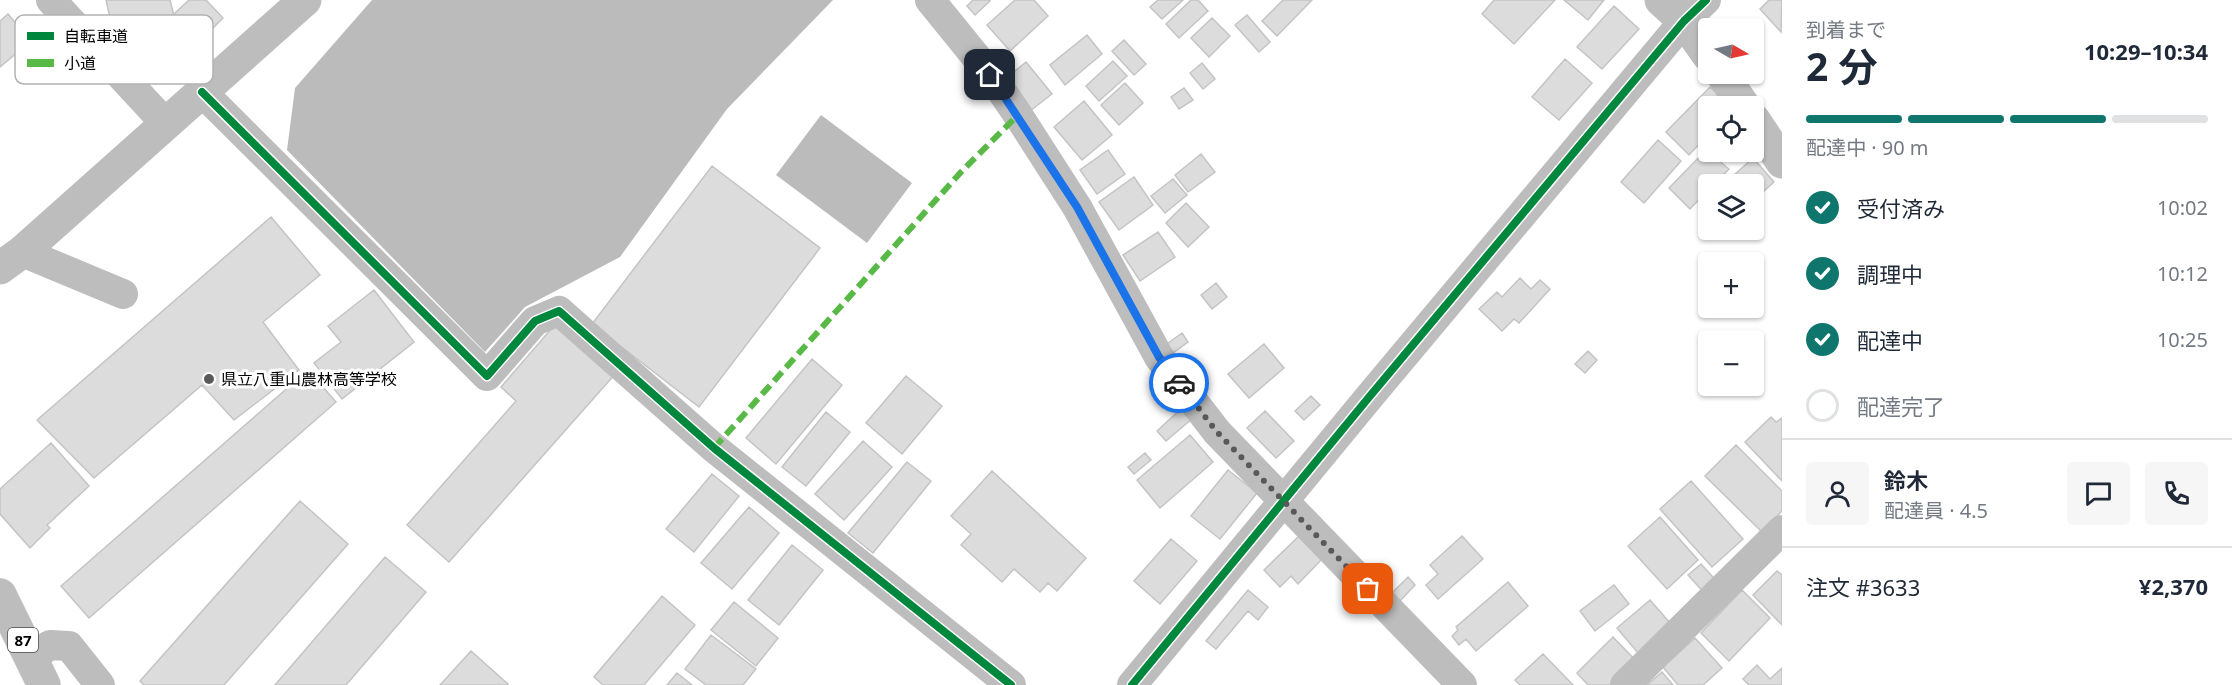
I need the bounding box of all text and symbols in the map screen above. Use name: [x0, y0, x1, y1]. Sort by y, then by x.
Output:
legend: [15, 15, 213, 84]
text: 到着まで: [1806, 16, 1886, 43]
north arrow: [1698, 18, 1764, 84]
map controls: [1698, 18, 1764, 396]
text: 自転車道: [64, 25, 128, 47]
text: 10:29–10:34: [2084, 36, 2208, 66]
text: 2 分: [1806, 39, 1877, 92]
pin: [964, 49, 1015, 100]
text: 小道: [64, 52, 96, 74]
icon: home: [973, 58, 1006, 91]
button: locate: [1698, 96, 1764, 162]
text: 配達中 · 90 m: [1806, 134, 1929, 161]
button: layers: [1698, 174, 1764, 240]
icon: check: [1806, 191, 1839, 224]
text: 受付済み: [1857, 193, 1945, 223]
text: 10:02: [2157, 194, 2208, 221]
button: +: [1698, 252, 1764, 318]
icon: check: [1806, 257, 1839, 290]
text: 調理中: [1857, 259, 1923, 289]
text: 10:12: [2157, 260, 2208, 287]
icon: check: [1806, 323, 1839, 356]
text: 配達中: [1857, 325, 1923, 355]
text: 10:25: [2157, 326, 2208, 353]
button: −: [1698, 330, 1764, 396]
courier: [1149, 353, 1209, 413]
icon: car: [1163, 367, 1196, 400]
place label: 県立八重山農林高等学校: [221, 368, 397, 390]
marker: 県立八重山農林高等学校: [202, 372, 216, 386]
text: 配達完了: [1857, 391, 1945, 421]
button: person: [1806, 462, 1869, 525]
button: chat: [2067, 462, 2130, 525]
button: phone: [2145, 462, 2208, 525]
text: 鈴木: [1884, 465, 1928, 495]
text: 配達員 · 4.5: [1884, 497, 1988, 524]
pin: [1342, 563, 1393, 614]
text: ¥2,370: [2139, 571, 2208, 601]
icon: bag: [1351, 572, 1384, 605]
text: 注文 #3633: [1806, 572, 1920, 602]
road number: 87: [8, 628, 38, 652]

